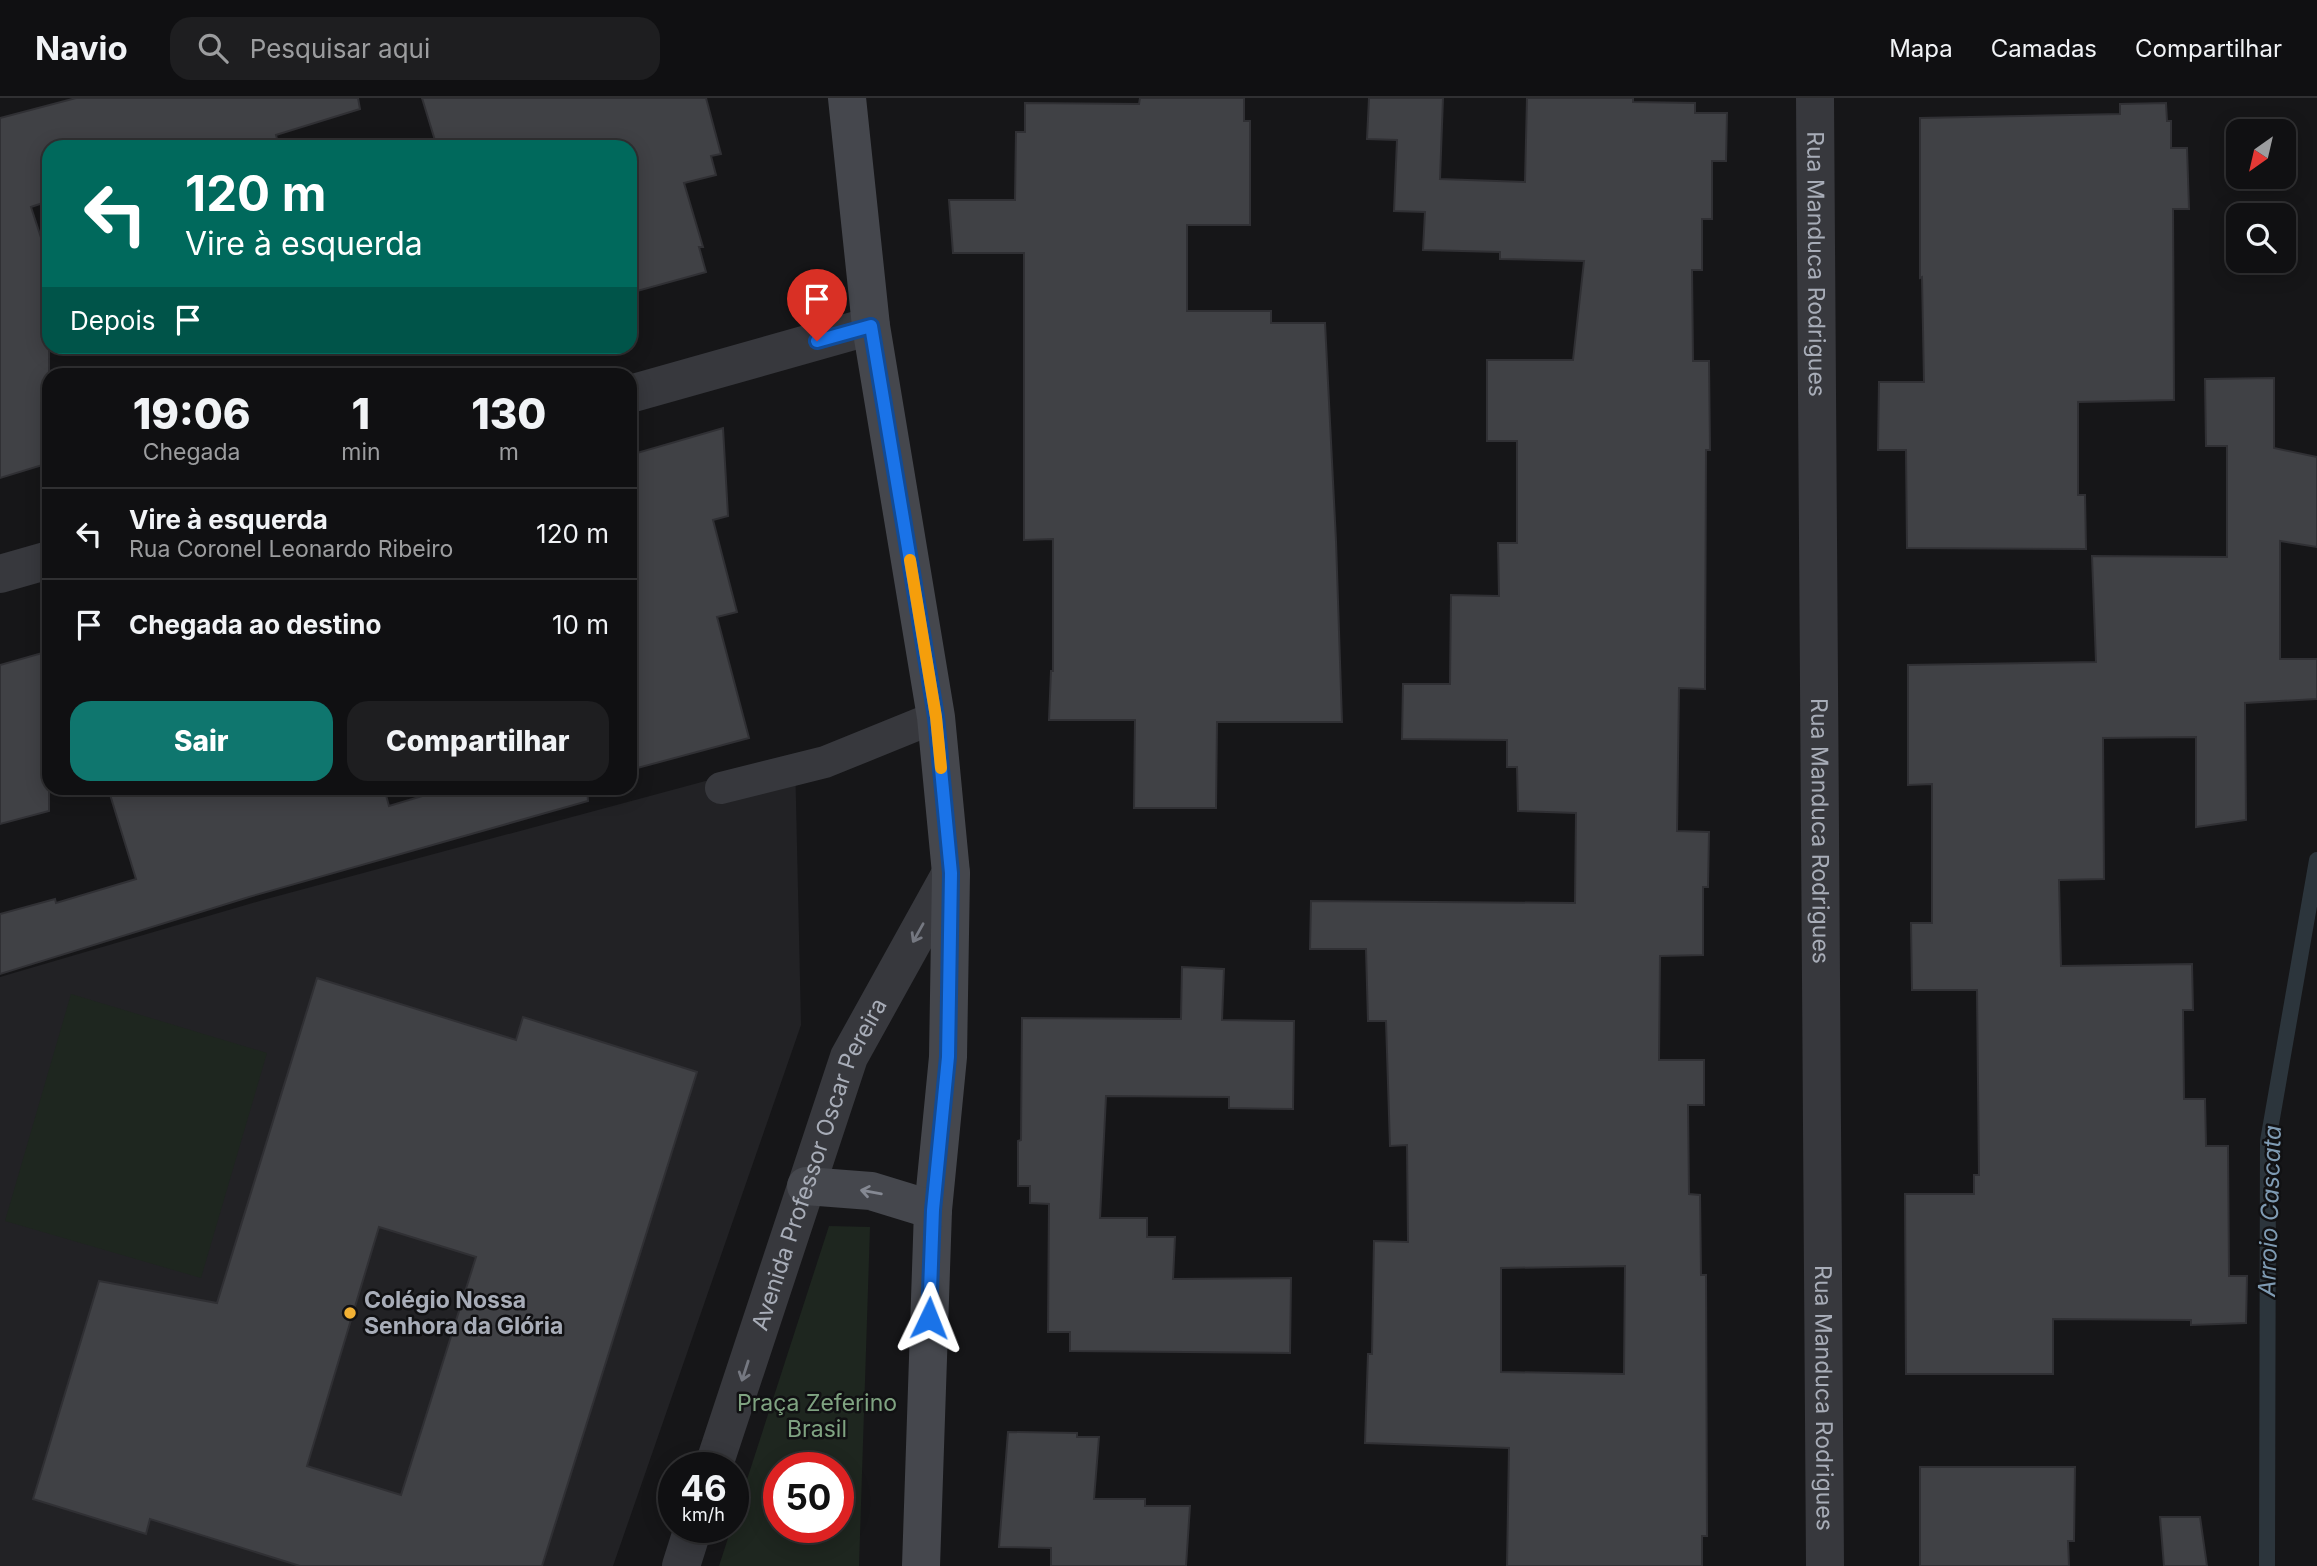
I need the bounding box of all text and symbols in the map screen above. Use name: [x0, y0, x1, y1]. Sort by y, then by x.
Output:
search box: [170, 17, 660, 80]
text: Navio: [35, 28, 128, 68]
icon: search: [194, 29, 232, 67]
text: Pesquisar aqui: [250, 33, 430, 64]
text: Mapa: [1889, 34, 1953, 63]
text: Camadas: [1991, 34, 2097, 63]
text: Compartilhar: [2135, 34, 2282, 63]
north arrow: [2226, 119, 2296, 189]
map controls: [2226, 119, 2296, 273]
street label: Rua Manduca Rodrigues: [1801, 131, 1831, 397]
text: 120 m: [185, 164, 326, 223]
icon: left: [70, 168, 161, 259]
button: search: [2226, 203, 2296, 273]
text: Vire à esquerda: [185, 224, 423, 263]
pin: [787, 269, 847, 341]
icon: arrive: [798, 280, 836, 318]
icon: arrive: [169, 301, 207, 339]
text: Depois: [70, 305, 155, 336]
text: 19:06: [133, 388, 251, 439]
text: 1: [352, 388, 370, 439]
text: 130: [471, 388, 546, 439]
text: Chegada: [143, 438, 241, 466]
text: min: [341, 438, 381, 466]
text: m: [499, 438, 519, 466]
text: Vire à esquerda: [129, 504, 328, 535]
icon: left: [70, 515, 108, 553]
text: 120 m: [536, 518, 609, 549]
text: Rua Coronel Leonardo Ribeiro: [129, 535, 453, 563]
icon: arrive: [70, 606, 108, 644]
text: Chegada ao destino: [129, 609, 381, 640]
text: 10 m: [552, 609, 609, 640]
street label: Rua Manduca Rodrigues: [1805, 698, 1835, 964]
button: Sair: [70, 701, 333, 781]
button: Compartilhar: [347, 701, 609, 781]
one-way arrow: [911, 922, 925, 942]
street label: Avenida Professor Oscar Pereira: [746, 993, 893, 1334]
water label: Arroio Cascata: [2252, 1125, 2287, 1298]
one-way arrow: [860, 1185, 883, 1198]
street label: Rua Manduca Rodrigues: [1809, 1265, 1839, 1531]
position arrow: [892, 1281, 966, 1355]
place label: Colégio Nossa Senhora da Glória: [364, 1286, 563, 1340]
marker: Colégio Nossa Senhora da Glória: [342, 1305, 358, 1321]
one-way arrow: [738, 1359, 750, 1381]
park label: Praça Zeferino Brasil: [737, 1389, 897, 1443]
speed limit sign: 50: [763, 1452, 854, 1543]
text: 46: [680, 1467, 727, 1509]
text: km/h: [682, 1504, 725, 1525]

